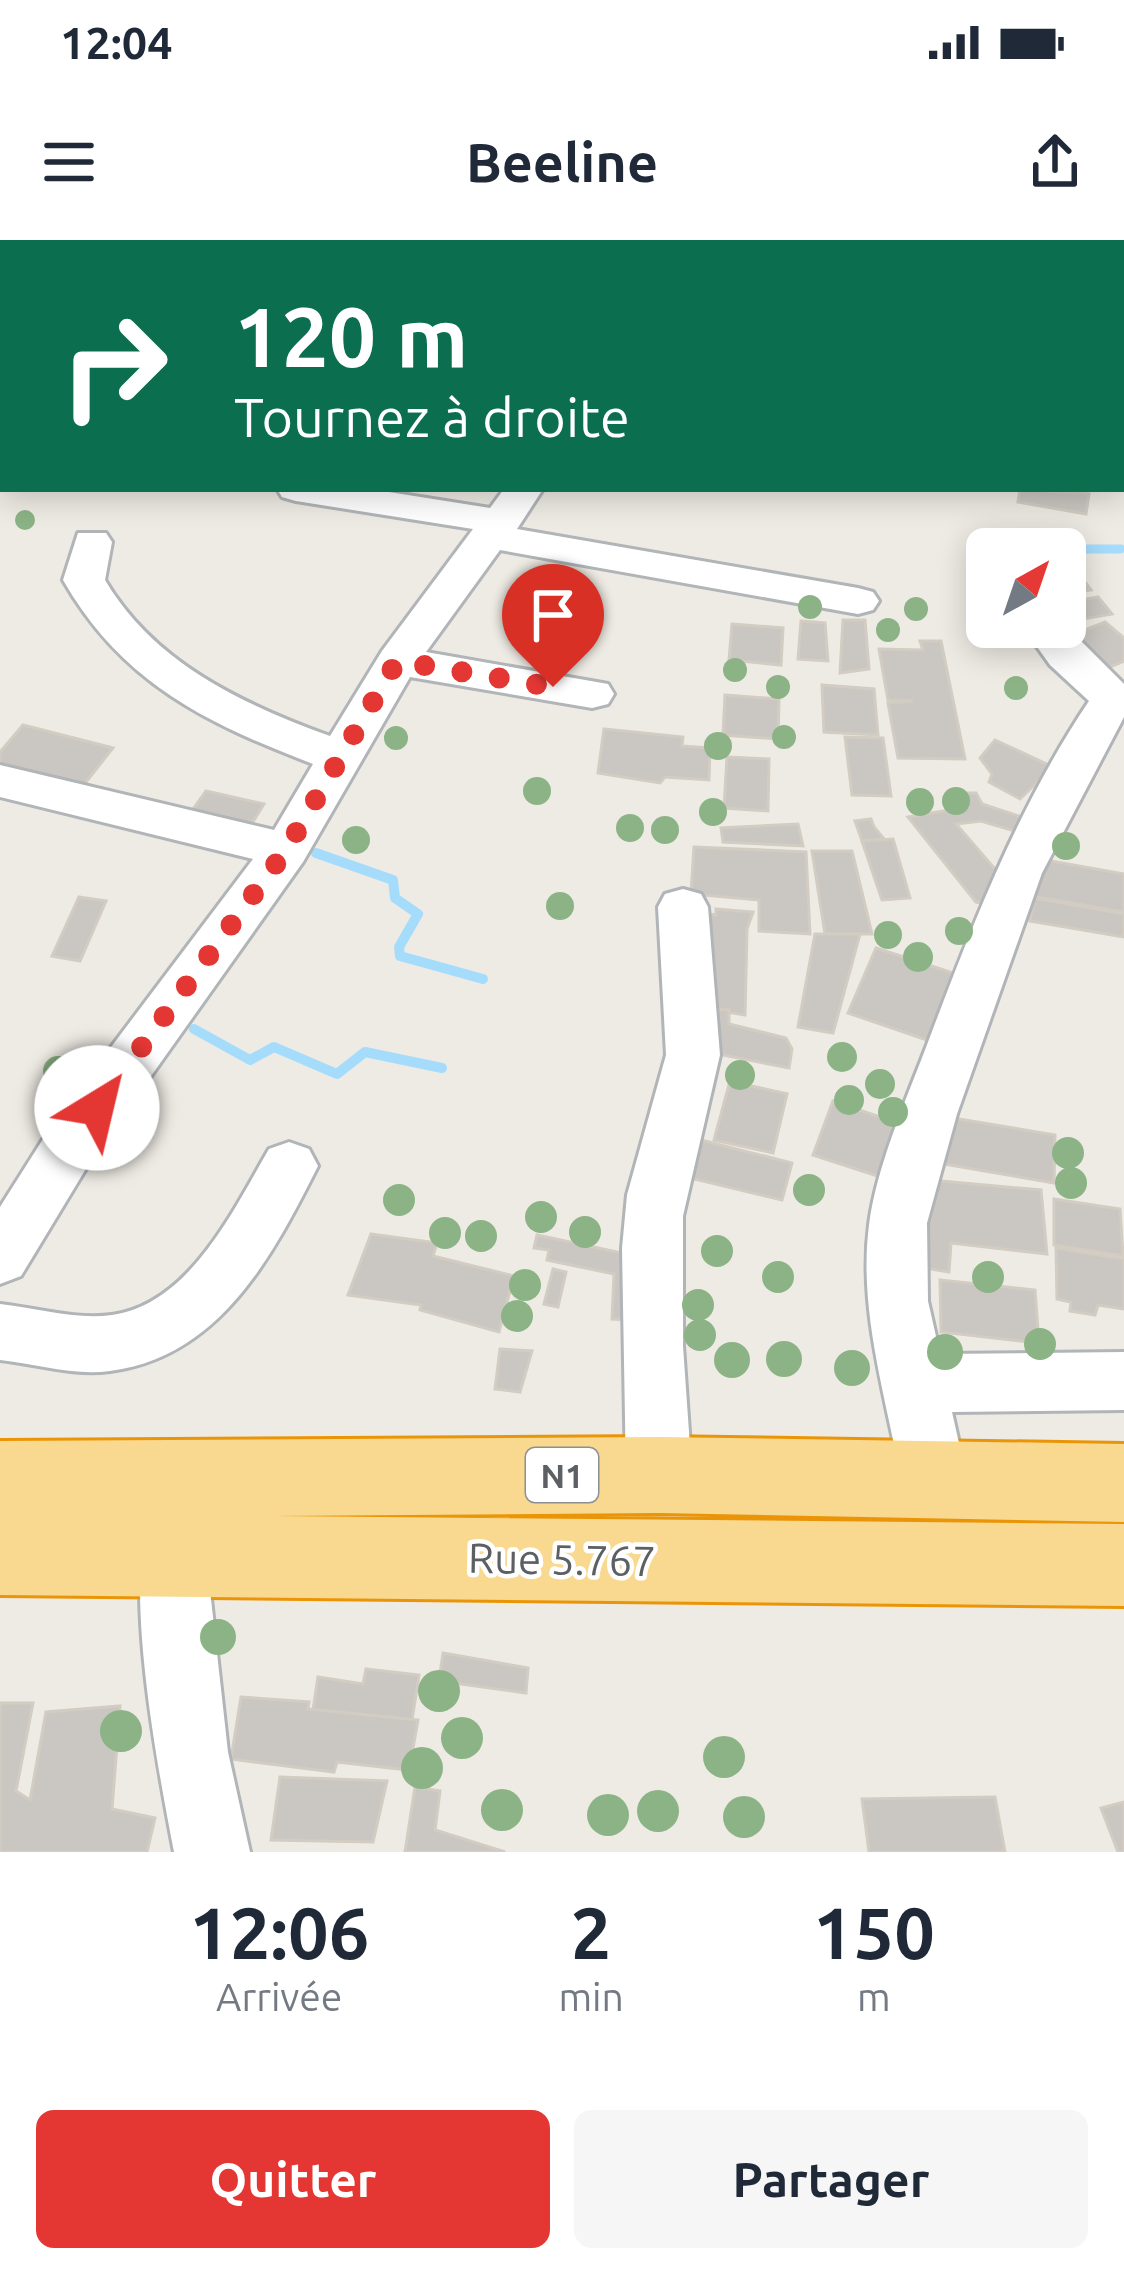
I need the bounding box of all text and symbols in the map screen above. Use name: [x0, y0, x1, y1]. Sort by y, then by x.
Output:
text: 12:04: [60, 17, 173, 68]
icon: menu: [36, 129, 102, 195]
icon: share: [1022, 129, 1088, 195]
text: Beeline: [466, 132, 658, 192]
icon: right: [36, 288, 192, 444]
text: 120 m: [234, 289, 468, 383]
text: Tournez à droite: [234, 387, 630, 447]
north arrow: [966, 528, 1086, 648]
map controls: [966, 528, 1086, 648]
pin: [502, 564, 604, 687]
icon: arrive: [520, 582, 586, 648]
position arrow: [34, 1045, 160, 1171]
road number: N1: [526, 1448, 598, 1502]
street label: Rue 5.767: [468, 1534, 656, 1584]
text: 12:06: [189, 1892, 369, 1973]
text: 2: [571, 1892, 611, 1973]
text: 150: [813, 1892, 935, 1973]
text: Arrivée: [216, 1975, 342, 2018]
text: min: [558, 1975, 624, 2018]
text: m: [857, 1975, 891, 2018]
button: Quitter: [36, 2110, 550, 2248]
button: Partager: [574, 2110, 1088, 2248]

